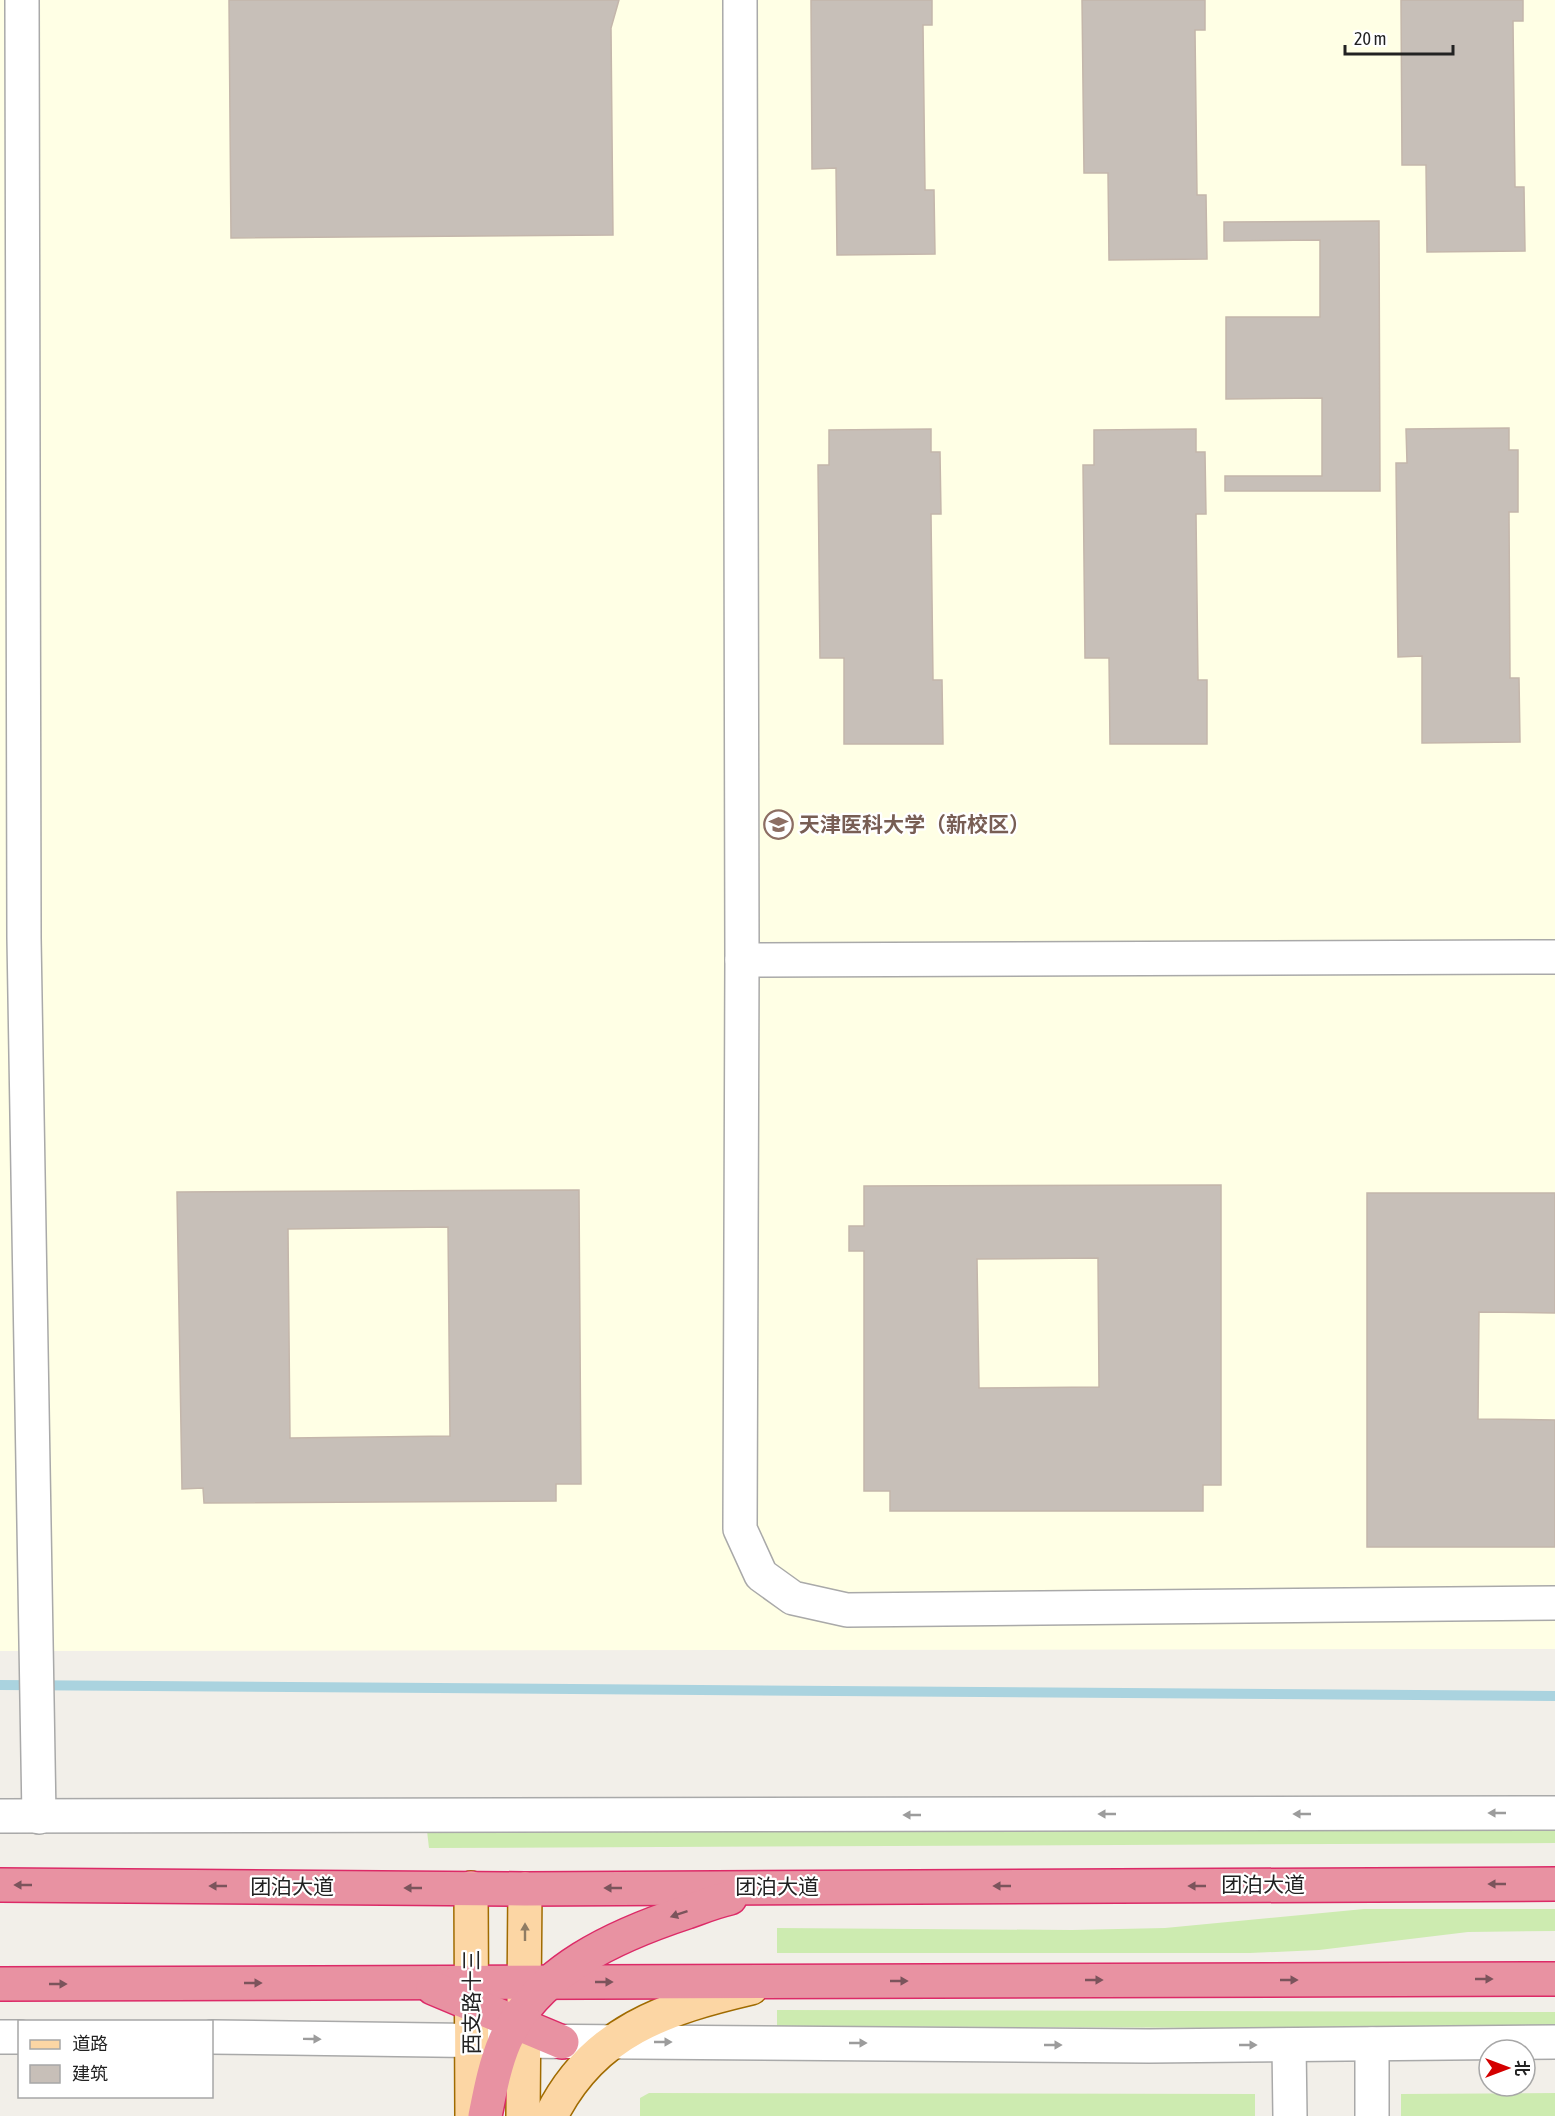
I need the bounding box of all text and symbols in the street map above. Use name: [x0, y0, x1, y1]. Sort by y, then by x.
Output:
scale bar: [1345, 18, 1453, 56]
text: 20 m: [1354, 28, 1386, 49]
school or university icon: 天津医科大学（新校区）: [762, 809, 794, 841]
place label: 天津医科大学（新校区）: [799, 812, 1030, 836]
one-way arrow: [1487, 1808, 1506, 1818]
one-way arrow: [1097, 1809, 1116, 1819]
one-way arrow: [1292, 1809, 1311, 1819]
one-way arrow: [902, 1810, 921, 1820]
street label: 团泊大道: [1221, 1872, 1305, 1896]
street label: 团泊大道: [250, 1874, 334, 1898]
street label: 团泊大道: [735, 1874, 819, 1898]
one-way arrow: [1487, 1879, 1506, 1889]
one-way arrow: [13, 1880, 32, 1890]
one-way arrow: [208, 1881, 227, 1891]
one-way arrow: [992, 1881, 1011, 1891]
one-way arrow: [1187, 1881, 1206, 1890]
one-way arrow: [403, 1883, 422, 1893]
one-way arrow: [603, 1883, 622, 1893]
one-way arrow: [670, 1910, 688, 1920]
one-way arrow: [520, 1922, 530, 1941]
street label: 西支路十三: [459, 1950, 483, 2055]
one-way arrow: [1475, 1974, 1494, 1984]
one-way arrow: [1085, 1975, 1104, 1985]
one-way arrow: [1280, 1975, 1299, 1985]
one-way arrow: [890, 1976, 909, 1986]
one-way arrow: [595, 1977, 614, 1987]
one-way arrow: [244, 1978, 263, 1988]
one-way arrow: [49, 1979, 68, 1988]
legend: [18, 2020, 213, 2098]
text: 道路: [72, 2033, 108, 2054]
one-way arrow: [302, 2034, 321, 2043]
one-way arrow: [653, 2037, 672, 2047]
north arrow: [1477, 2038, 1537, 2098]
one-way arrow: [848, 2039, 867, 2048]
one-way arrow: [1043, 2040, 1062, 2050]
one-way arrow: [1238, 2040, 1257, 2050]
text: 北: [1513, 2060, 1531, 2076]
text: 建筑: [72, 2063, 108, 2084]

